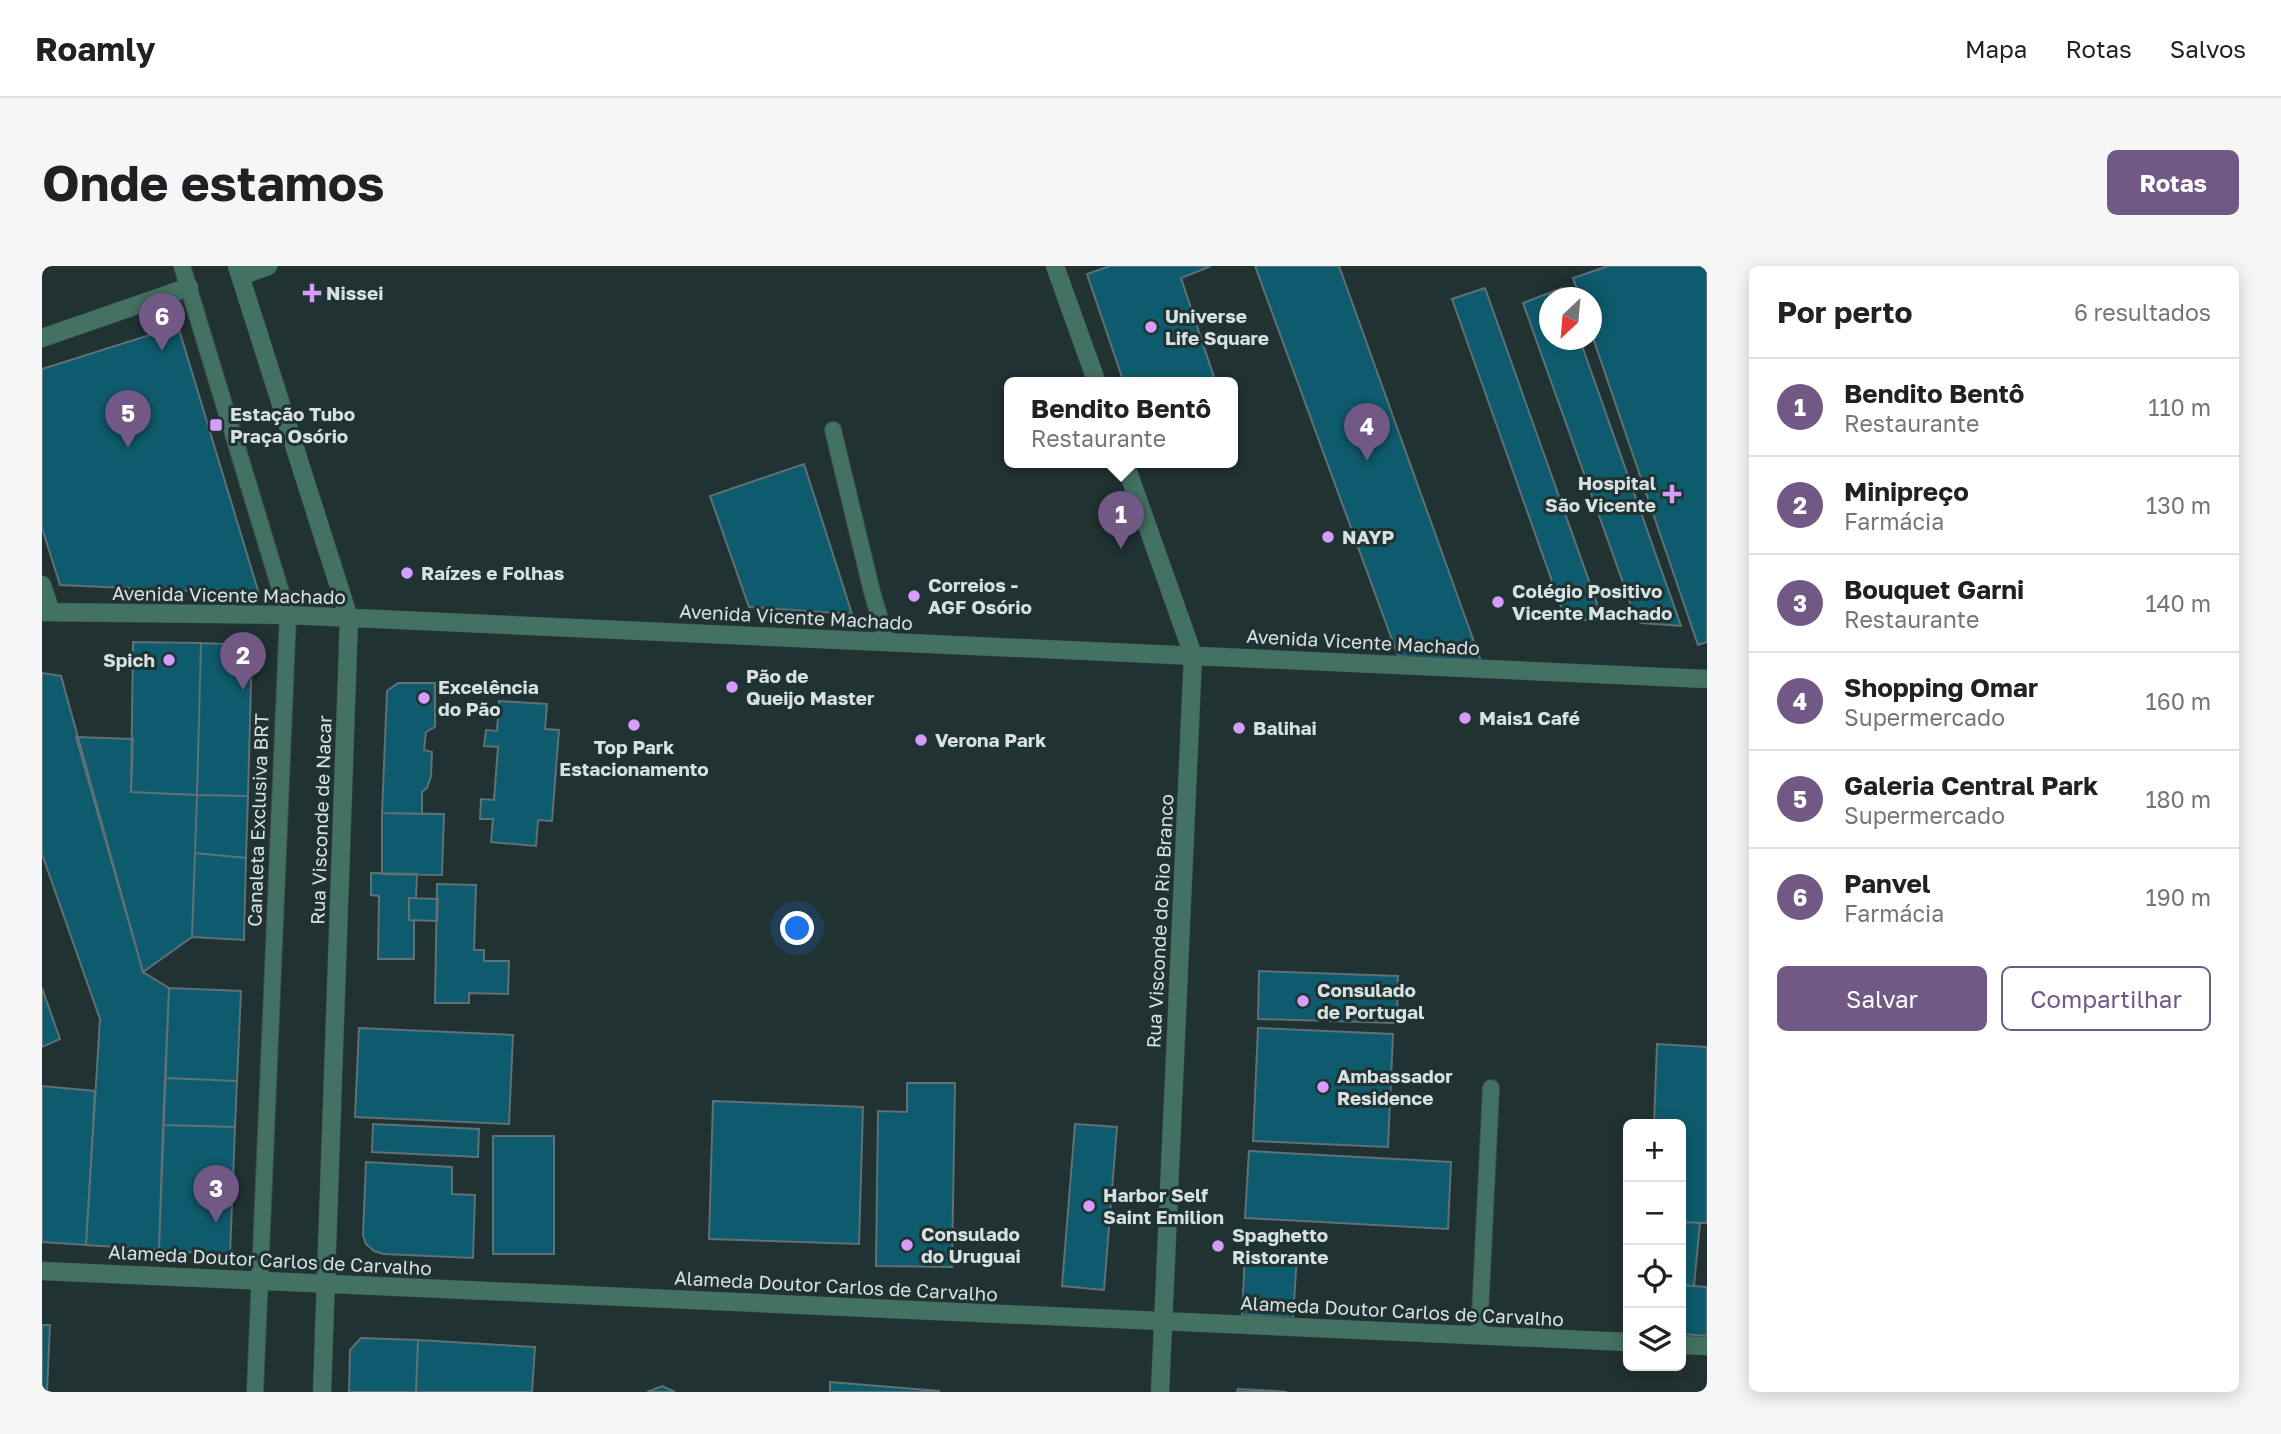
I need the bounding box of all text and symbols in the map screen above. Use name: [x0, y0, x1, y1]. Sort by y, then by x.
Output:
text: Roamly: [35, 29, 155, 68]
text: Mapa: [1965, 34, 2027, 63]
text: Rotas: [2065, 34, 2132, 63]
text: Salvos: [2170, 34, 2246, 63]
button: Rotas: [2107, 150, 2239, 215]
text: Onde estamos: [42, 153, 385, 212]
place label: Nissei: [326, 281, 383, 304]
marker: Nissei: [304, 285, 320, 301]
north arrow: [1539, 287, 1602, 350]
pin: 6: [139, 293, 185, 351]
text: Por perto: [1777, 294, 1912, 330]
text: 6 resultados: [2074, 298, 2211, 326]
place label: Universe Life Square: [1165, 304, 1269, 349]
marker: Universe Life Square: [1143, 319, 1159, 335]
popup: [1004, 377, 1238, 468]
text: Bendito Bentô: [1844, 378, 2024, 409]
pin: 5: [105, 390, 151, 448]
text: Bendito Bentô: [1031, 393, 1211, 424]
text: 1: [1794, 393, 1806, 421]
text: 110 m: [2148, 393, 2211, 421]
place label: Estação Tubo Praça Osório: [230, 402, 355, 447]
pin: 4: [1344, 403, 1390, 461]
text: Restaurante: [1844, 409, 1979, 437]
marker: Estação Tubo Praça Osório: [208, 417, 224, 433]
text: Restaurante: [1031, 424, 1166, 452]
place label: Hospital São Vicente: [1545, 471, 1656, 516]
text: Minipreço: [1844, 476, 1969, 507]
marker: Hospital São Vicente: [1662, 484, 1682, 504]
pin: 1: [1098, 491, 1144, 549]
text: 2: [1793, 491, 1807, 519]
text: 130 m: [2146, 491, 2211, 519]
text: Farmácia: [1844, 507, 1944, 535]
place label: NAYP: [1342, 525, 1395, 548]
marker: NAYP: [1320, 529, 1336, 545]
place label: Raízes e Folhas: [421, 561, 565, 584]
marker: Raízes e Folhas: [399, 565, 415, 581]
place label: Correios - AGF Osório: [928, 573, 1032, 618]
text: Bouquet Garni: [1844, 574, 2024, 605]
place label: Colégio Positivo Vicente Machado: [1512, 579, 1672, 624]
street label: Avenida Vicente Machado: [112, 581, 346, 608]
marker: Correios - AGF Osório: [906, 588, 922, 604]
text: 3: [1793, 589, 1807, 617]
text: 140 m: [2145, 589, 2211, 617]
marker: Colégio Positivo Vicente Machado: [1490, 594, 1506, 610]
street label: Avenida Vicente Machado: [679, 599, 913, 634]
text: Restaurante: [1844, 605, 1979, 633]
street label: Avenida Vicente Machado: [1246, 624, 1480, 659]
pin: 2: [220, 632, 266, 690]
place label: Spich: [103, 648, 155, 671]
marker: Spich: [161, 652, 177, 668]
place label: Pão de Queijo Master: [746, 664, 875, 709]
text: Shopping Omar: [1844, 672, 2038, 703]
place label: Excelência do Pão: [438, 675, 539, 720]
marker: Pão de Queijo Master: [724, 679, 740, 695]
text: 4: [1793, 687, 1807, 715]
text: 160 m: [2146, 687, 2211, 715]
marker: Excelência do Pão: [416, 690, 432, 706]
text: Supermercado: [1844, 703, 2005, 731]
place label: Mais1 Café: [1479, 706, 1580, 729]
marker: Mais1 Café: [1457, 710, 1473, 726]
street label: Canaleta Exclusiva BRT: [242, 713, 273, 927]
street label: Rua Visconde de Nacar: [305, 714, 336, 925]
place label: Balihai: [1253, 716, 1317, 739]
marker: Top Park Estacionamento: [626, 717, 642, 733]
marker: Balihai: [1231, 720, 1247, 736]
place label: Verona Park: [935, 728, 1046, 751]
marker: Verona Park: [913, 732, 929, 748]
place label: Top Park Estacionamento: [559, 735, 709, 780]
text: Galeria Central Park: [1844, 770, 2098, 801]
text: 5: [1793, 785, 1807, 813]
text: 180 m: [2145, 785, 2211, 813]
street label: Rua Visconde do Rio Branco: [1141, 793, 1178, 1049]
text: Supermercado: [1844, 801, 2005, 829]
text: Panvel: [1844, 868, 1931, 899]
text: 6: [1793, 883, 1807, 911]
text: 190 m: [2146, 883, 2211, 911]
text: Farmácia: [1844, 899, 1944, 927]
your location: [780, 911, 814, 945]
button: Salvar: [1777, 966, 1987, 1031]
button: Compartilhar: [2001, 966, 2211, 1031]
place label: Consulado de Portugal: [1317, 978, 1424, 1023]
marker: Consulado de Portugal: [1295, 993, 1311, 1009]
place label: Ambassador Residence: [1337, 1064, 1453, 1109]
marker: Ambassador Residence: [1315, 1079, 1331, 1095]
map controls: [1623, 1119, 1686, 1371]
button: +: [1623, 1119, 1686, 1182]
pin: 3: [193, 1165, 239, 1223]
button: −: [1623, 1182, 1686, 1245]
place label: Harbor Self Saint Emilion: [1103, 1183, 1224, 1228]
marker: Harbor Self Saint Emilion: [1081, 1198, 1097, 1214]
place label: Consulado do Uruguai: [921, 1222, 1021, 1267]
place label: Spaghetto Ristorante: [1232, 1223, 1328, 1268]
marker: Consulado do Uruguai: [899, 1237, 915, 1253]
marker: Spaghetto Ristorante: [1210, 1238, 1226, 1254]
street label: Alameda Doutor Carlos de Carvalho: [108, 1240, 432, 1279]
button: locate: [1623, 1245, 1686, 1308]
street label: Alameda Doutor Carlos de Carvalho: [674, 1266, 998, 1305]
street label: Alameda Doutor Carlos de Carvalho: [1240, 1291, 1564, 1330]
button: layers: [1623, 1308, 1686, 1371]

